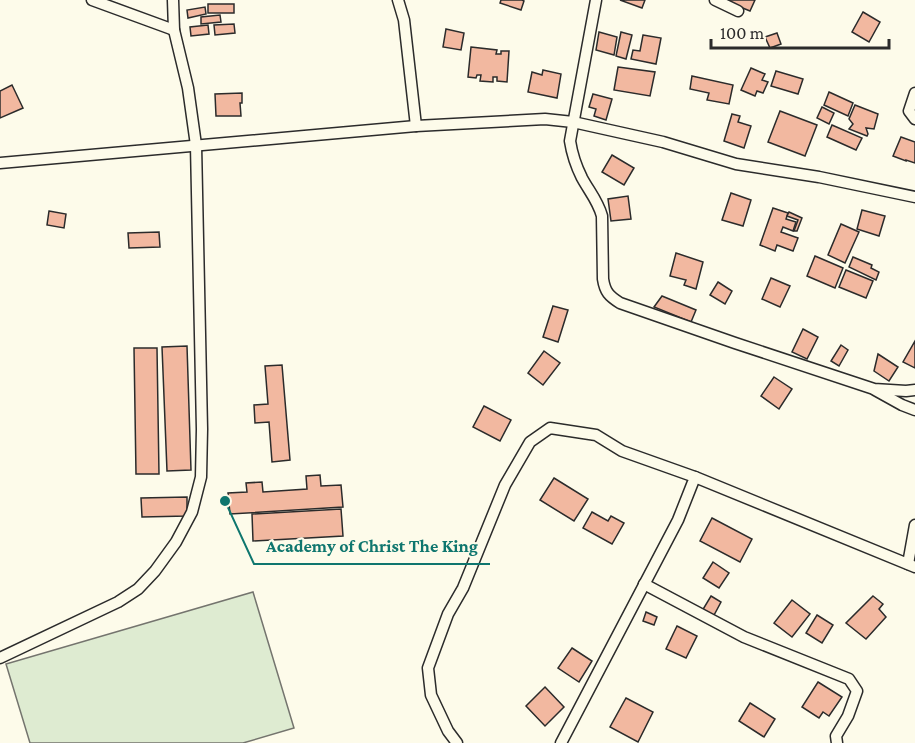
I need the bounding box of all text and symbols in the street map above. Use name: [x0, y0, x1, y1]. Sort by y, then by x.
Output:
scale bar: [711, 12, 890, 50]
text: 100 m: [720, 23, 765, 43]
callout: Academy of Christ The King: [254, 528, 490, 564]
text: Academy of Christ The King: [265, 536, 478, 556]

